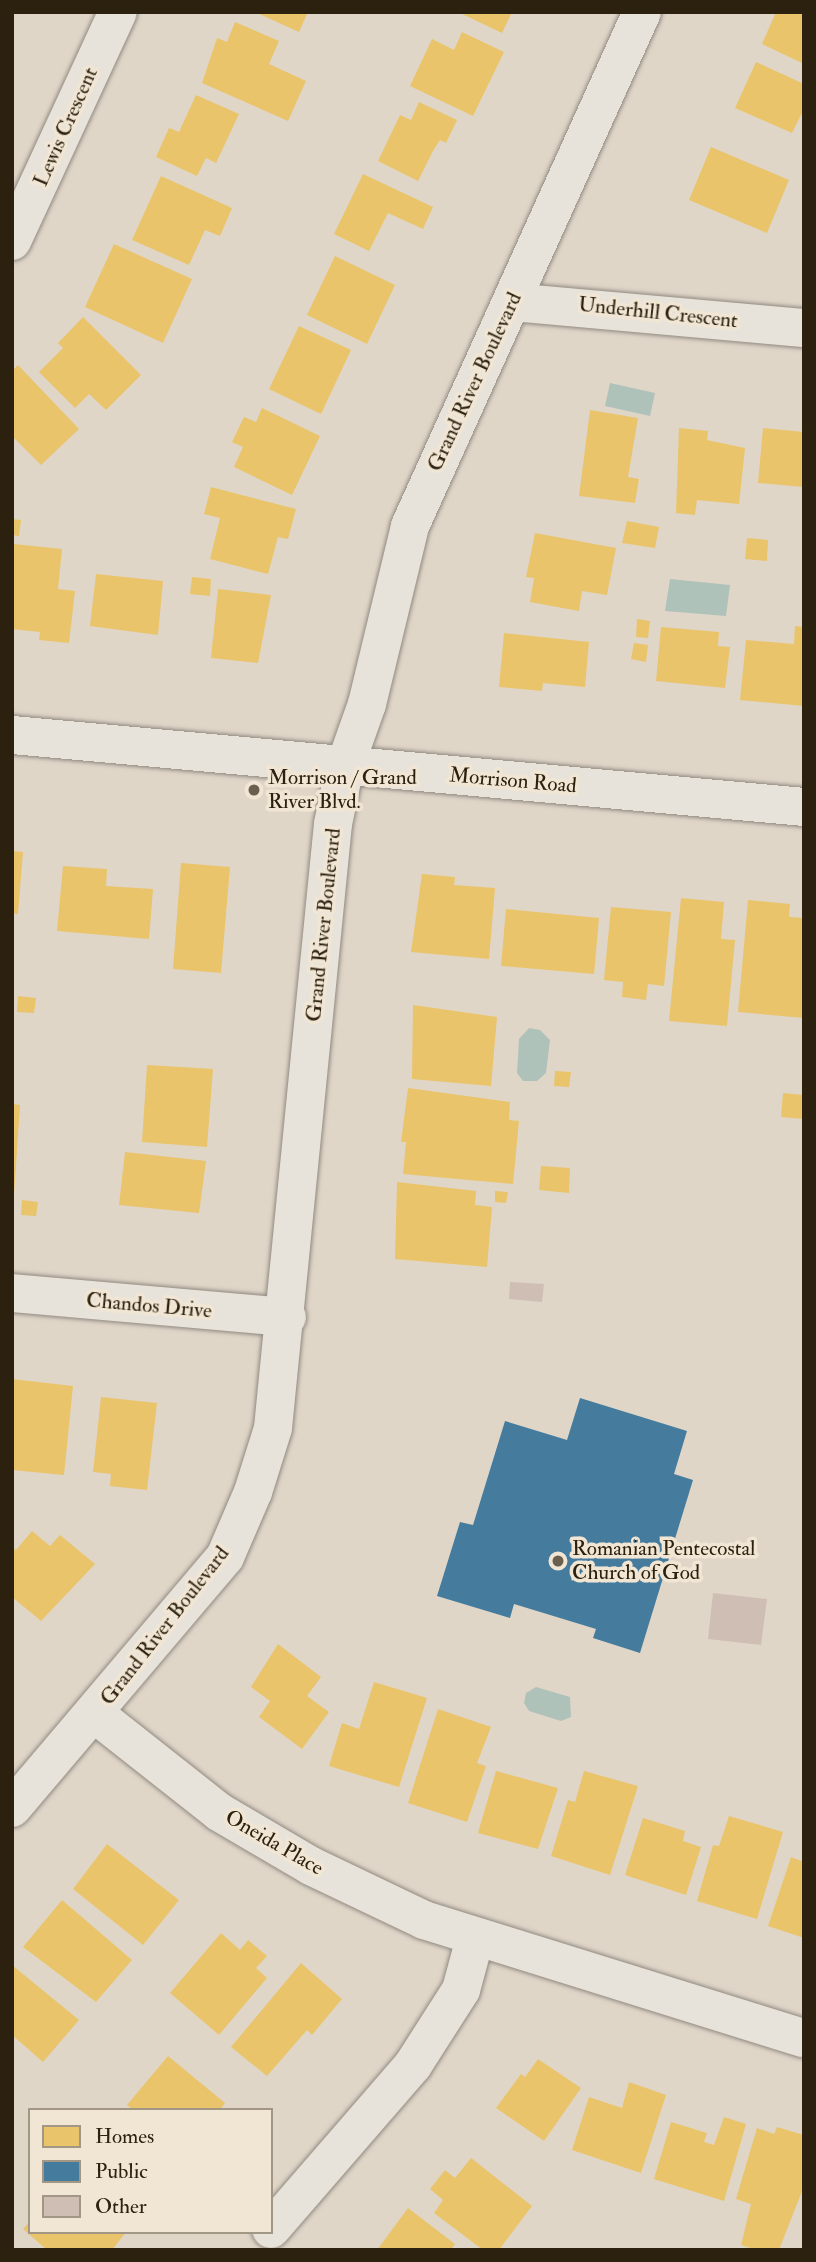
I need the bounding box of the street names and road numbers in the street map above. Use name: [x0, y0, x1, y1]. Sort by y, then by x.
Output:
street label: Lewis Crescent: [28, 63, 104, 191]
street label: Grand River Boulevard: [422, 289, 528, 475]
street label: Underhill Crescent: [577, 292, 739, 334]
street label: Morrison Road: [448, 763, 578, 799]
street label: Grand River Boulevard: [301, 827, 347, 1023]
street label: Chandos Drive: [85, 1288, 213, 1324]
street label: Grand River Boulevard: [95, 1542, 235, 1710]
street label: Oneida Place: [220, 1805, 328, 1881]

